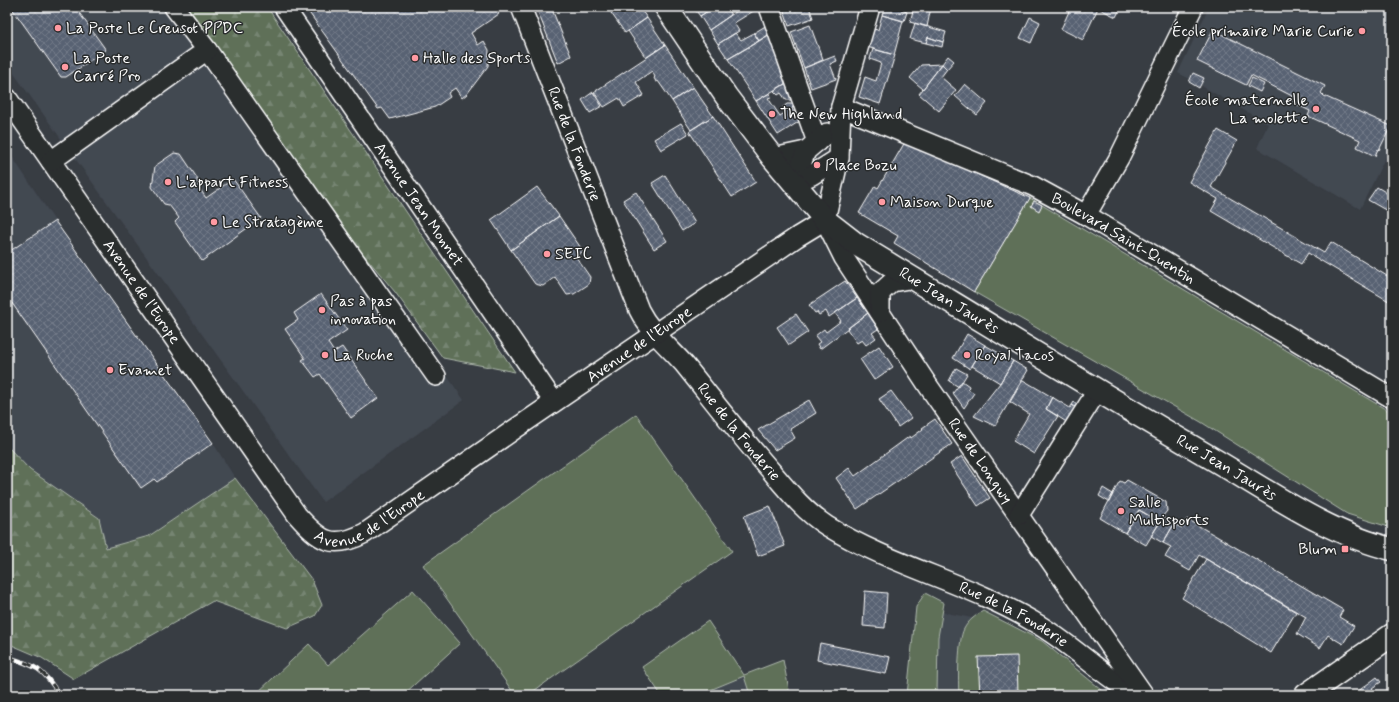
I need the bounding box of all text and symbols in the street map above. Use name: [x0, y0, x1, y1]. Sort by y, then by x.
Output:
place label: La Poste Le Creusot PPDC: [66, 18, 243, 39]
place label: École primaire Marie Curie: [1172, 21, 1354, 42]
marker: La Poste Le Creusot PPDC: [53, 23, 63, 33]
marker: École primaire Marie Curie: [1357, 26, 1367, 36]
place label: La Poste Carré Pro: [73, 48, 141, 87]
place label: Halle des Sports: [423, 48, 530, 69]
marker: Halle des Sports: [410, 53, 420, 63]
marker: La Poste Carré Pro: [60, 62, 70, 72]
street label: Rue de la Fonderie: [543, 84, 606, 204]
place label: École maternelle La molette: [1185, 90, 1308, 129]
place label: The New Highland: [780, 104, 902, 126]
marker: École maternelle La molette: [1311, 104, 1321, 114]
marker: The New Highland: [767, 109, 777, 119]
street label: Avenue Jean Monnet: [369, 138, 469, 271]
place label: Place Bozu: [825, 155, 897, 176]
marker: Place Bozu: [812, 160, 822, 170]
place label: L'appart Fitness: [176, 172, 288, 193]
marker: L'appart Fitness: [163, 177, 173, 187]
street label: Boulevard Saint-Quentin: [1048, 188, 1199, 289]
place label: Maison Durque: [890, 192, 994, 213]
marker: Maison Durque: [877, 197, 887, 207]
place label: Le Stratagème: [222, 212, 324, 234]
marker: Le Stratagème: [209, 217, 219, 227]
street label: Avenue de l'Europe: [98, 235, 186, 348]
place label: SEIC: [555, 244, 592, 265]
marker: SEIC: [542, 249, 552, 259]
street label: Rue Jean Jaurès: [895, 262, 1003, 339]
place label: Pas à pas innovation: [330, 291, 396, 330]
street label: Avenue de l'Europe: [583, 301, 696, 388]
marker: Pas à pas innovation: [317, 305, 327, 315]
place label: La Ruche: [333, 345, 394, 366]
place label: Royal Tacos: [975, 345, 1054, 366]
marker: La Ruche: [320, 350, 330, 360]
marker: Royal Tacos: [962, 350, 972, 360]
place label: Evamet: [118, 360, 173, 381]
marker: Evamet: [105, 365, 115, 375]
street label: Rue de la Fonderie: [692, 378, 785, 485]
street label: Rue de Longwy: [943, 414, 1018, 508]
street label: Rue Jean Jaurès: [1173, 429, 1281, 505]
street label: Avenue de l'Europe: [310, 484, 429, 552]
place label: Salle Multisports: [1129, 492, 1209, 531]
marker: Salle Multisports: [1116, 506, 1126, 516]
place label: Blum: [1298, 539, 1337, 560]
marker: Blum: [1340, 544, 1350, 554]
street label: Rue de la Fonderie: [956, 576, 1072, 652]

